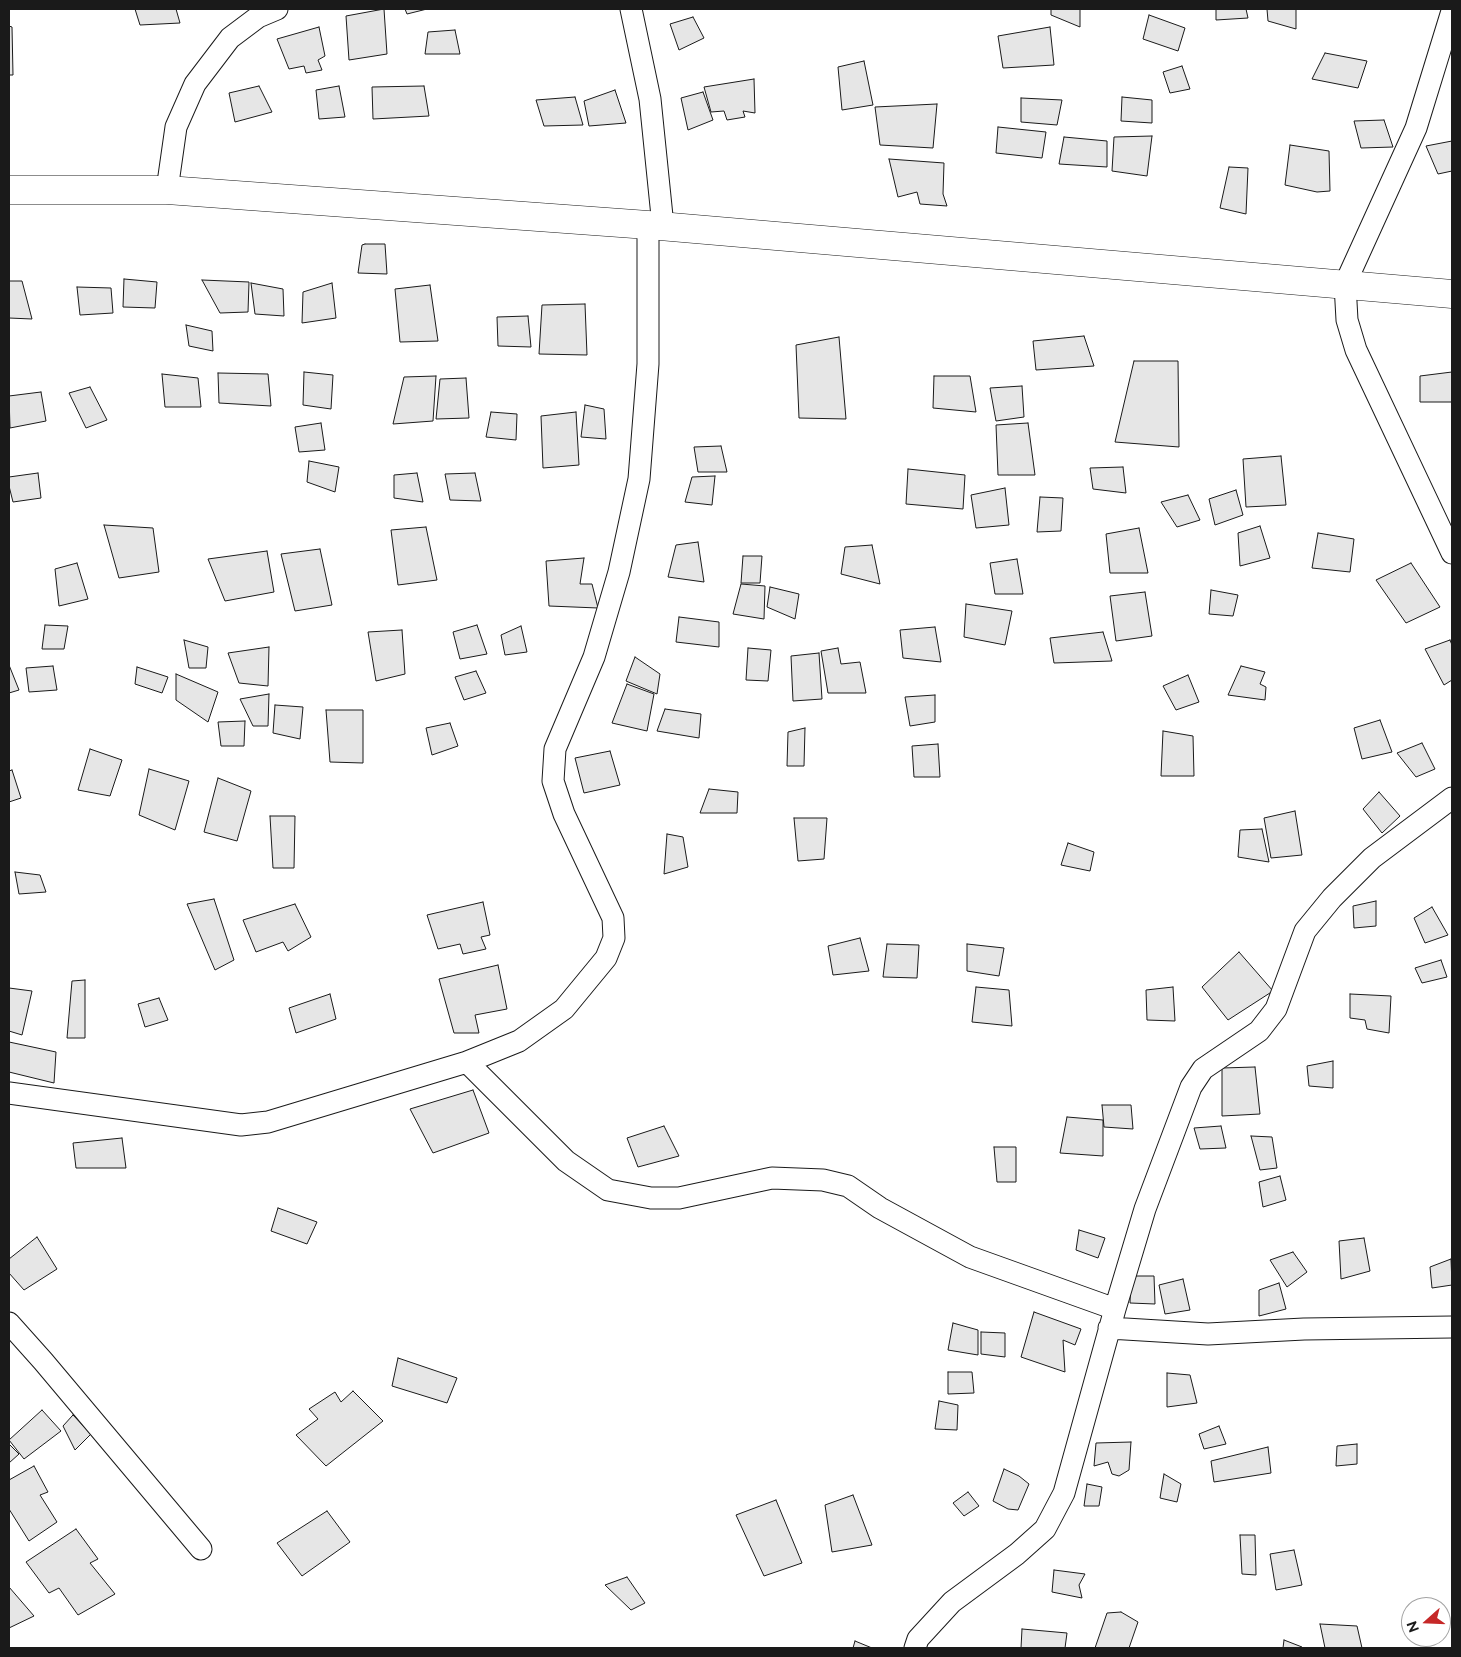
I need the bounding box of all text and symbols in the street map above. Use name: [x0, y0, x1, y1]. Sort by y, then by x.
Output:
north arrow: [1401, 1597, 1451, 1647]
text: N: [1403, 1619, 1422, 1635]

